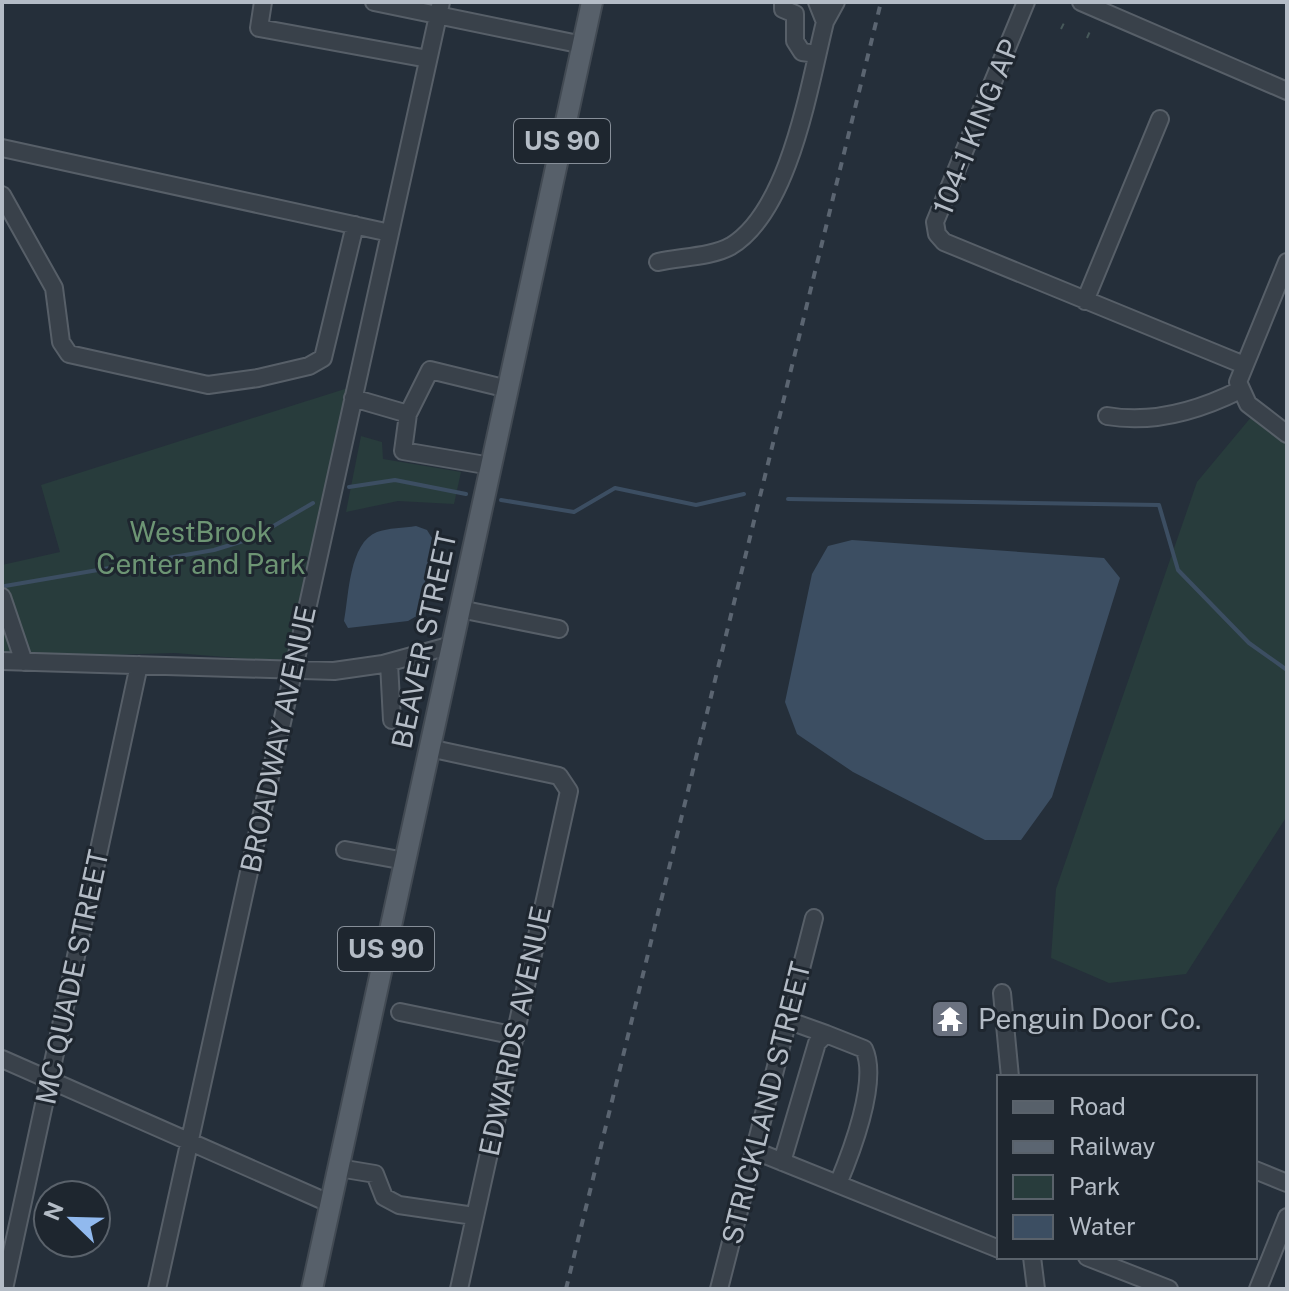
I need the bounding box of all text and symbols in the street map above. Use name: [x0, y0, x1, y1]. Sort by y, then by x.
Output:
street label: 104-1 KING AP: [925, 34, 1026, 219]
road number: US 90: [514, 119, 610, 163]
park label: WestBrook Center and Park: [96, 515, 306, 580]
street label: BEAVER STREET: [384, 528, 463, 751]
street label: BROADWAY AVENUE: [233, 603, 322, 875]
street label: MC QUADE STREET: [28, 847, 115, 1107]
street label: EDWARDS AVENUE: [472, 903, 557, 1159]
road number: US 90: [338, 927, 434, 971]
street label: STRICKLAND STREET: [714, 958, 817, 1247]
temple icon: Penguin Door Co.: [929, 998, 971, 1040]
place label: Penguin Door Co.: [978, 1002, 1201, 1035]
legend: [997, 1075, 1257, 1259]
text: Road: [1069, 1092, 1126, 1120]
text: Railway: [1069, 1132, 1155, 1160]
text: Park: [1069, 1172, 1120, 1200]
north arrow: [32, 1179, 112, 1259]
text: N: [38, 1198, 69, 1224]
text: Water: [1069, 1212, 1136, 1240]

